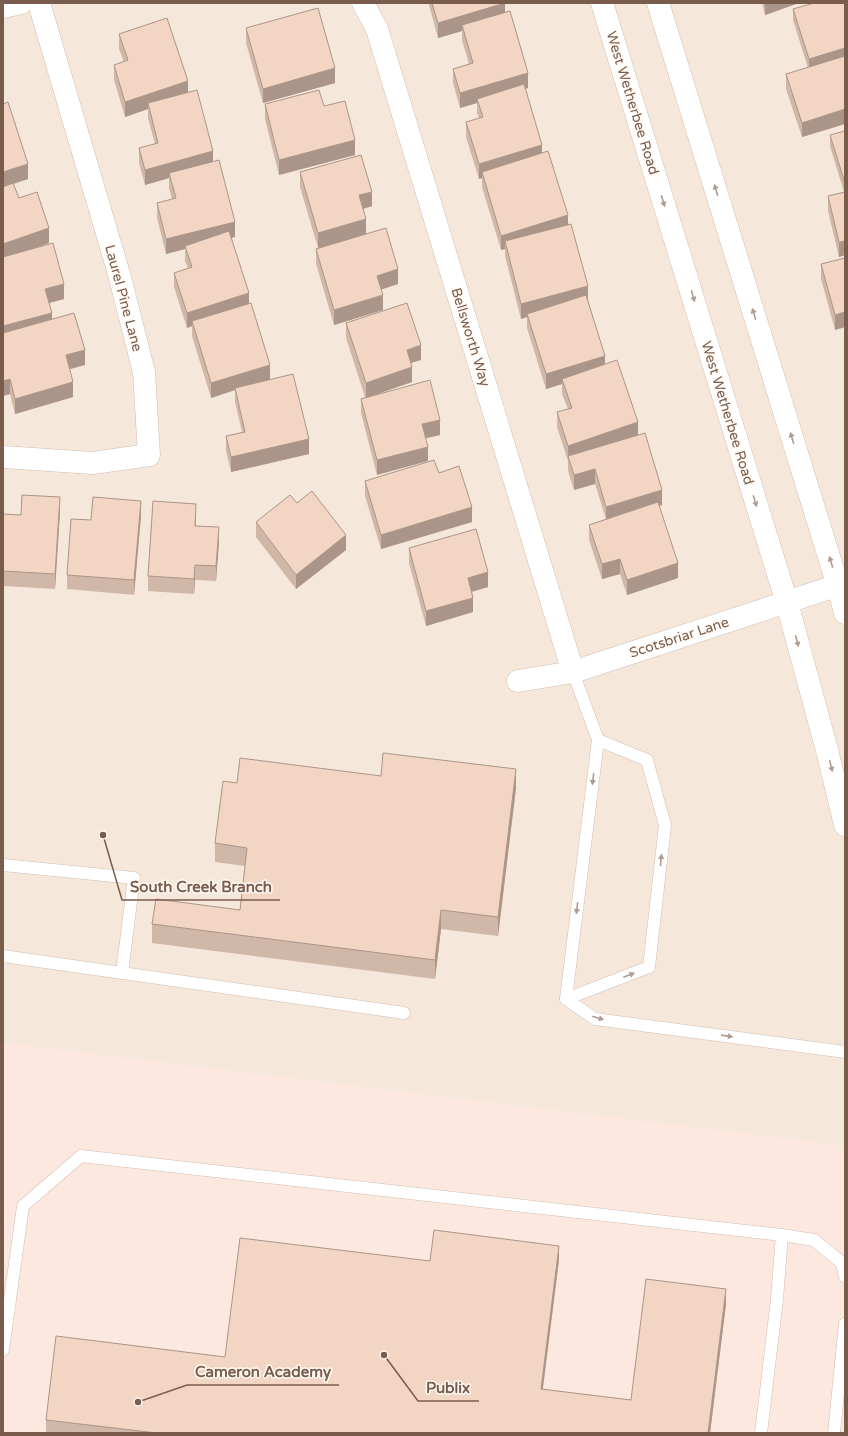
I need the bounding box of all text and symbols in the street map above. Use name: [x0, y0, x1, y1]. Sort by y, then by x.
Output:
street label: West Wetherbee Road: [603, 29, 662, 177]
one-way arrow: [713, 183, 719, 195]
one-way arrow: [660, 195, 666, 207]
street label: Laurel Pine Lane: [101, 243, 146, 353]
street label: Bellsworth Way: [447, 286, 494, 389]
one-way arrow: [690, 290, 696, 302]
one-way arrow: [751, 308, 757, 320]
street label: West Wetherbee Road: [698, 339, 757, 487]
one-way arrow: [789, 432, 795, 444]
one-way arrow: [752, 495, 758, 507]
one-way arrow: [828, 556, 834, 568]
street label: Scotsbriar Lane: [627, 613, 731, 662]
one-way arrow: [794, 635, 800, 647]
one-way arrow: [828, 760, 834, 772]
one-way arrow: [590, 773, 596, 785]
one-way arrow: [658, 854, 664, 866]
callout: South Creek Branch: [122, 873, 280, 900]
text: South Creek Branch: [130, 878, 272, 896]
one-way arrow: [574, 902, 580, 914]
one-way arrow: [623, 972, 635, 978]
one-way arrow: [592, 1016, 605, 1022]
one-way arrow: [721, 1033, 733, 1039]
callout: Cameron Academy: [187, 1358, 339, 1385]
text: Cameron Academy: [195, 1363, 331, 1382]
callout: Publix: [418, 1374, 479, 1401]
text: Publix: [426, 1379, 470, 1397]

